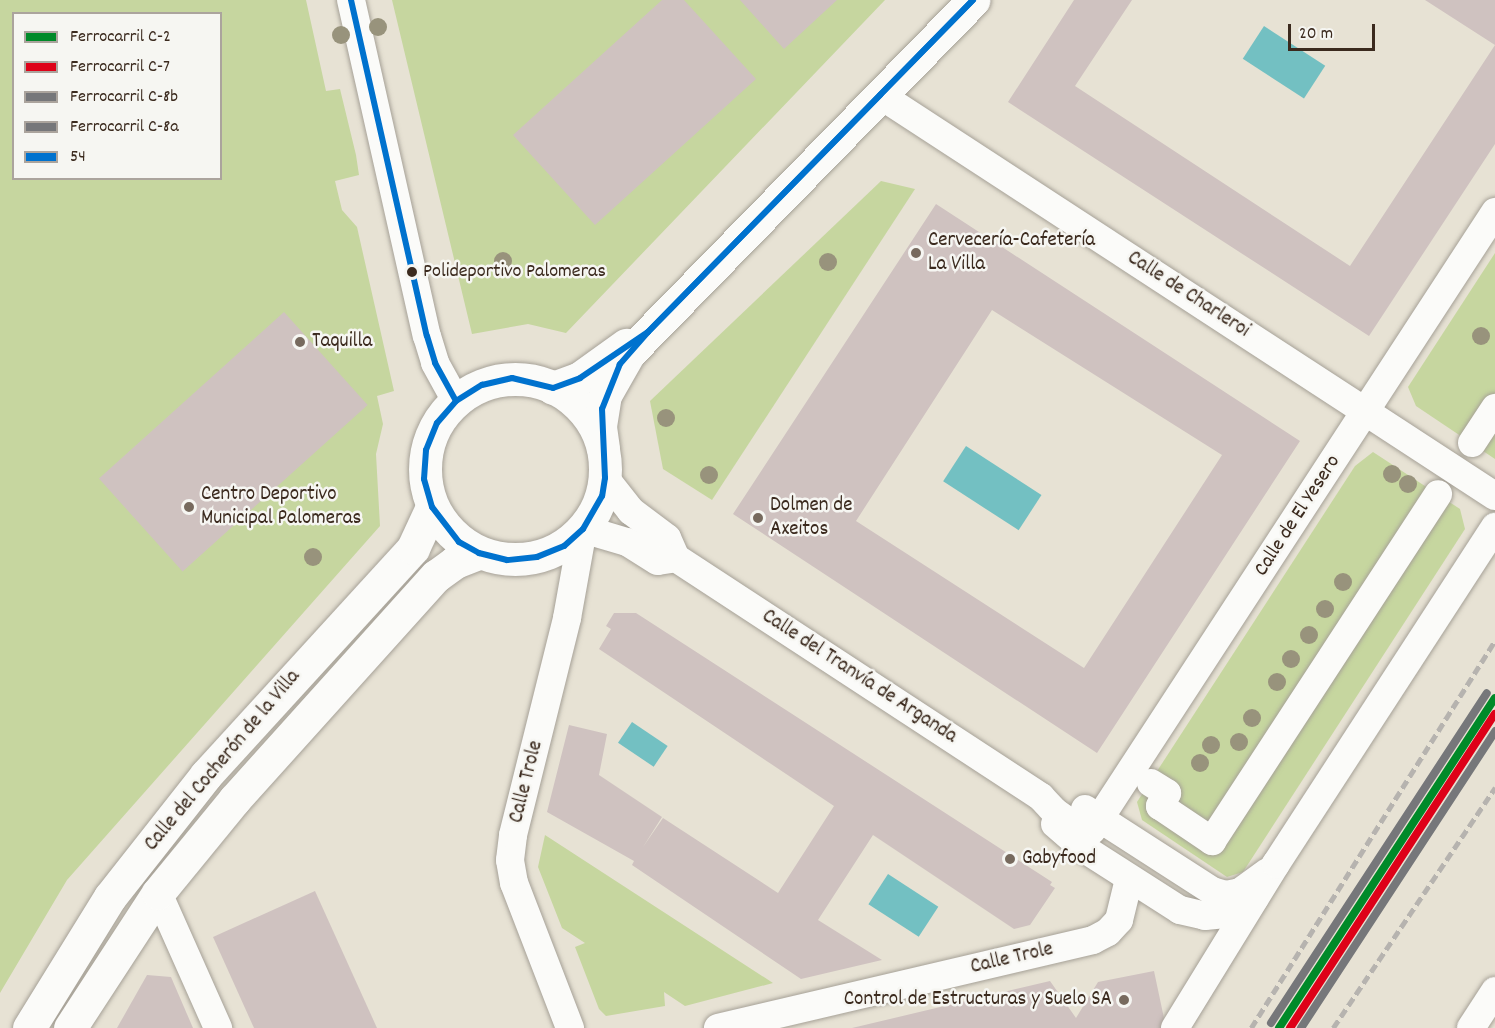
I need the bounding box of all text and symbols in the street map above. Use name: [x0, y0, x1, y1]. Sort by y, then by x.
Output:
legend: [12, 12, 222, 180]
scale bar: [1291, 12, 1378, 50]
text: 20 m: [1299, 22, 1333, 47]
text: Ferrocarril C-2: [70, 25, 171, 50]
text: Ferrocarril C-7: [70, 55, 170, 80]
text: Ferrocarril C-8b: [70, 85, 178, 110]
text: Ferrocarril C-8a: [70, 115, 179, 140]
text: 54: [70, 145, 86, 170]
place label: Cervecería-Cafetería La Villa: [928, 228, 1095, 278]
marker: Cervecería-Cafetería La Villa: [909, 246, 923, 260]
street label: Calle de Charleroi: [1122, 246, 1254, 344]
place label: Polideportivo Palomeras: [423, 260, 606, 284]
marker: Polideportivo Palomeras: [406, 266, 418, 278]
place label: Taquilla: [312, 329, 372, 355]
marker: Taquilla: [293, 335, 307, 349]
street label: Calle de El Yesero: [1249, 451, 1347, 581]
place label: Centro Deportivo Municipal Palomeras: [201, 482, 361, 532]
place label: Dolmen de Axeitos: [770, 493, 852, 543]
marker: Centro Deportivo Municipal Palomeras: [182, 500, 196, 514]
marker: Dolmen de Axeitos: [751, 511, 765, 525]
street label: Calle del Tranvía de Arganda: [757, 604, 961, 750]
street label: Calle del Cocherón de la Villa: [140, 665, 306, 857]
street label: Calle Trole: [505, 738, 549, 826]
place label: Gabyfood: [1022, 846, 1096, 872]
marker: Gabyfood: [1003, 852, 1017, 866]
street label: Calle Trole: [968, 937, 1056, 981]
place label: Control de Estructuras y Suelo SA: [844, 987, 1112, 1013]
marker: Control de Estructuras y Suelo SA: [1117, 993, 1131, 1007]

